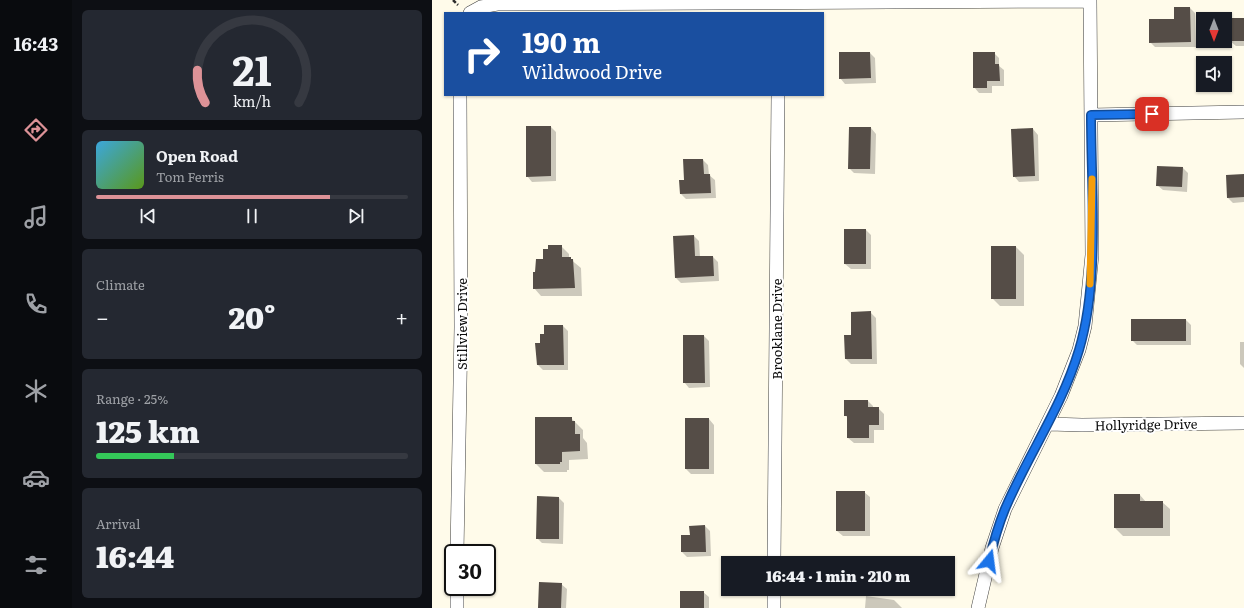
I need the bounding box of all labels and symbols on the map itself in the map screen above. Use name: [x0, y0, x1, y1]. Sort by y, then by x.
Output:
north arrow: [1196, 12, 1232, 48]
pin: [1135, 97, 1169, 131]
street label: Stillview Drive: [452, 278, 471, 370]
street label: Brooklane Drive: [767, 278, 786, 379]
street label: Hollyridge Drive: [1094, 414, 1198, 434]
position arrow: [968, 540, 1010, 582]
speed limit sign: 30: [444, 544, 496, 596]

